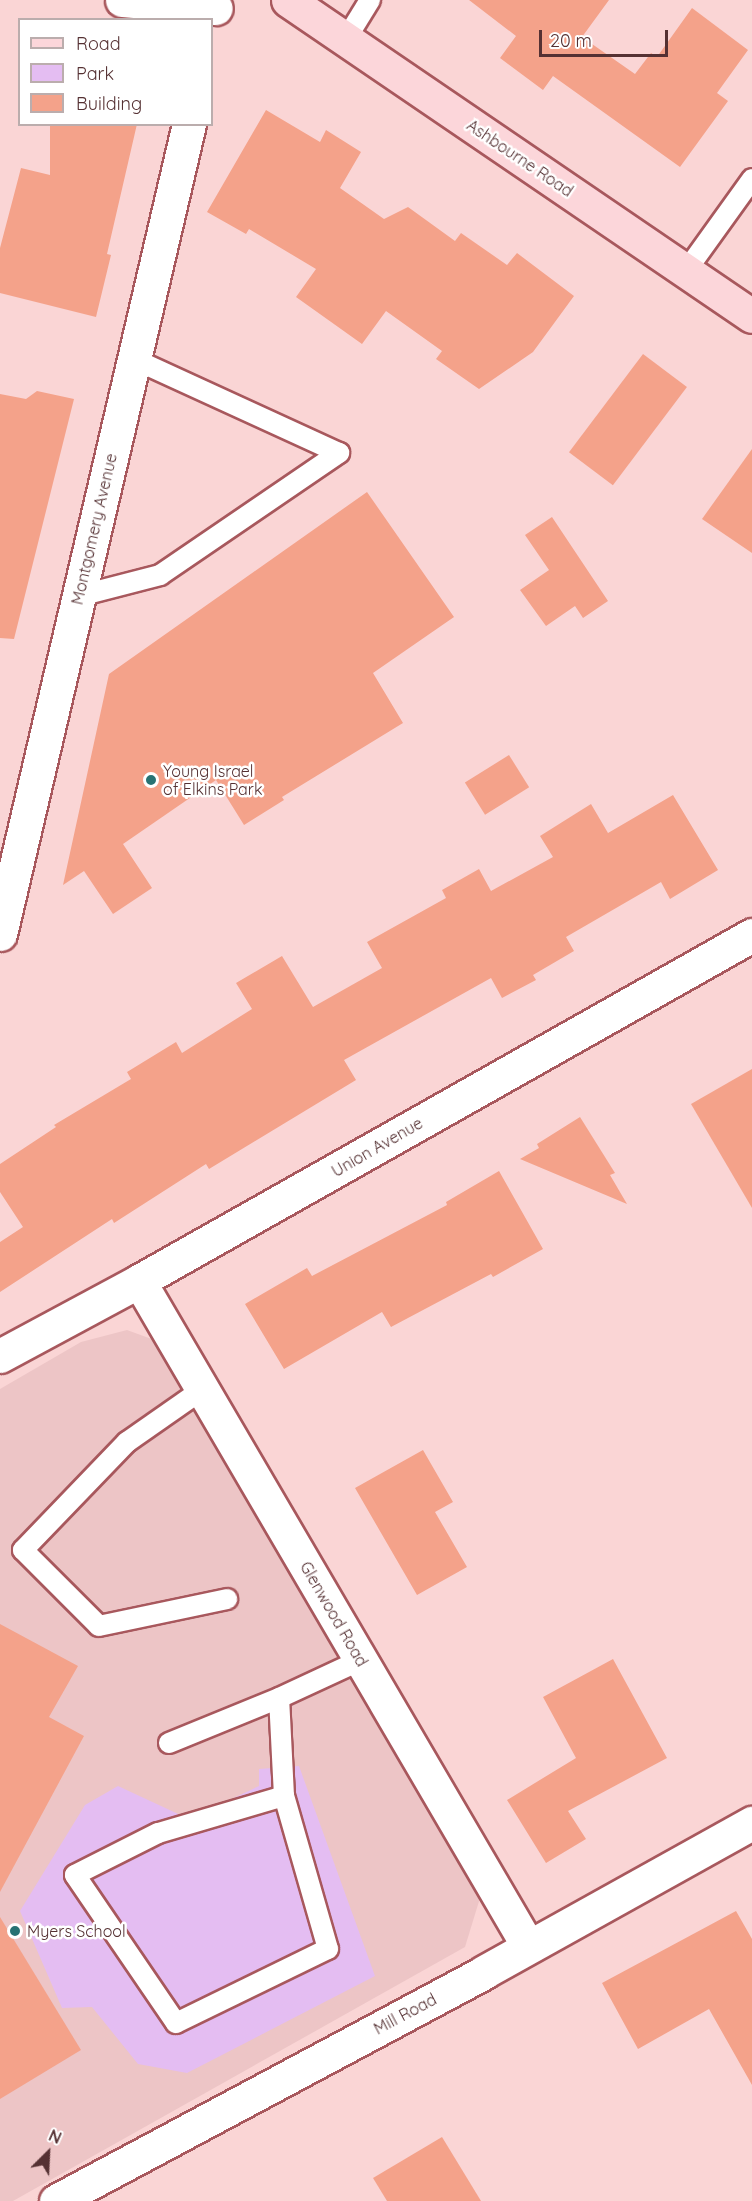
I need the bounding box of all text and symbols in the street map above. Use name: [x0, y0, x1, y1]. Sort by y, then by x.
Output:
legend: [18, 18, 213, 126]
scale bar: [542, 18, 671, 56]
text: 20 m: [550, 29, 592, 52]
text: Road: [76, 32, 121, 55]
text: Park: [76, 62, 114, 85]
text: Building: [76, 92, 142, 115]
street label: Ashbourne Road: [463, 115, 577, 201]
street label: Montgomery Avenue: [67, 451, 121, 607]
place label: Young Israel of Elkins Park: [163, 761, 263, 799]
marker: Young Israel of Elkins Park: [144, 773, 158, 787]
street label: Union Avenue: [328, 1113, 426, 1181]
street label: Glenwood Road: [296, 1558, 372, 1670]
place label: Myers School: [27, 1921, 126, 1941]
marker: Myers School: [8, 1924, 22, 1938]
street label: Mill Road: [370, 1990, 440, 2038]
north arrow: [18, 2123, 78, 2183]
text: N: [46, 2125, 65, 2148]

